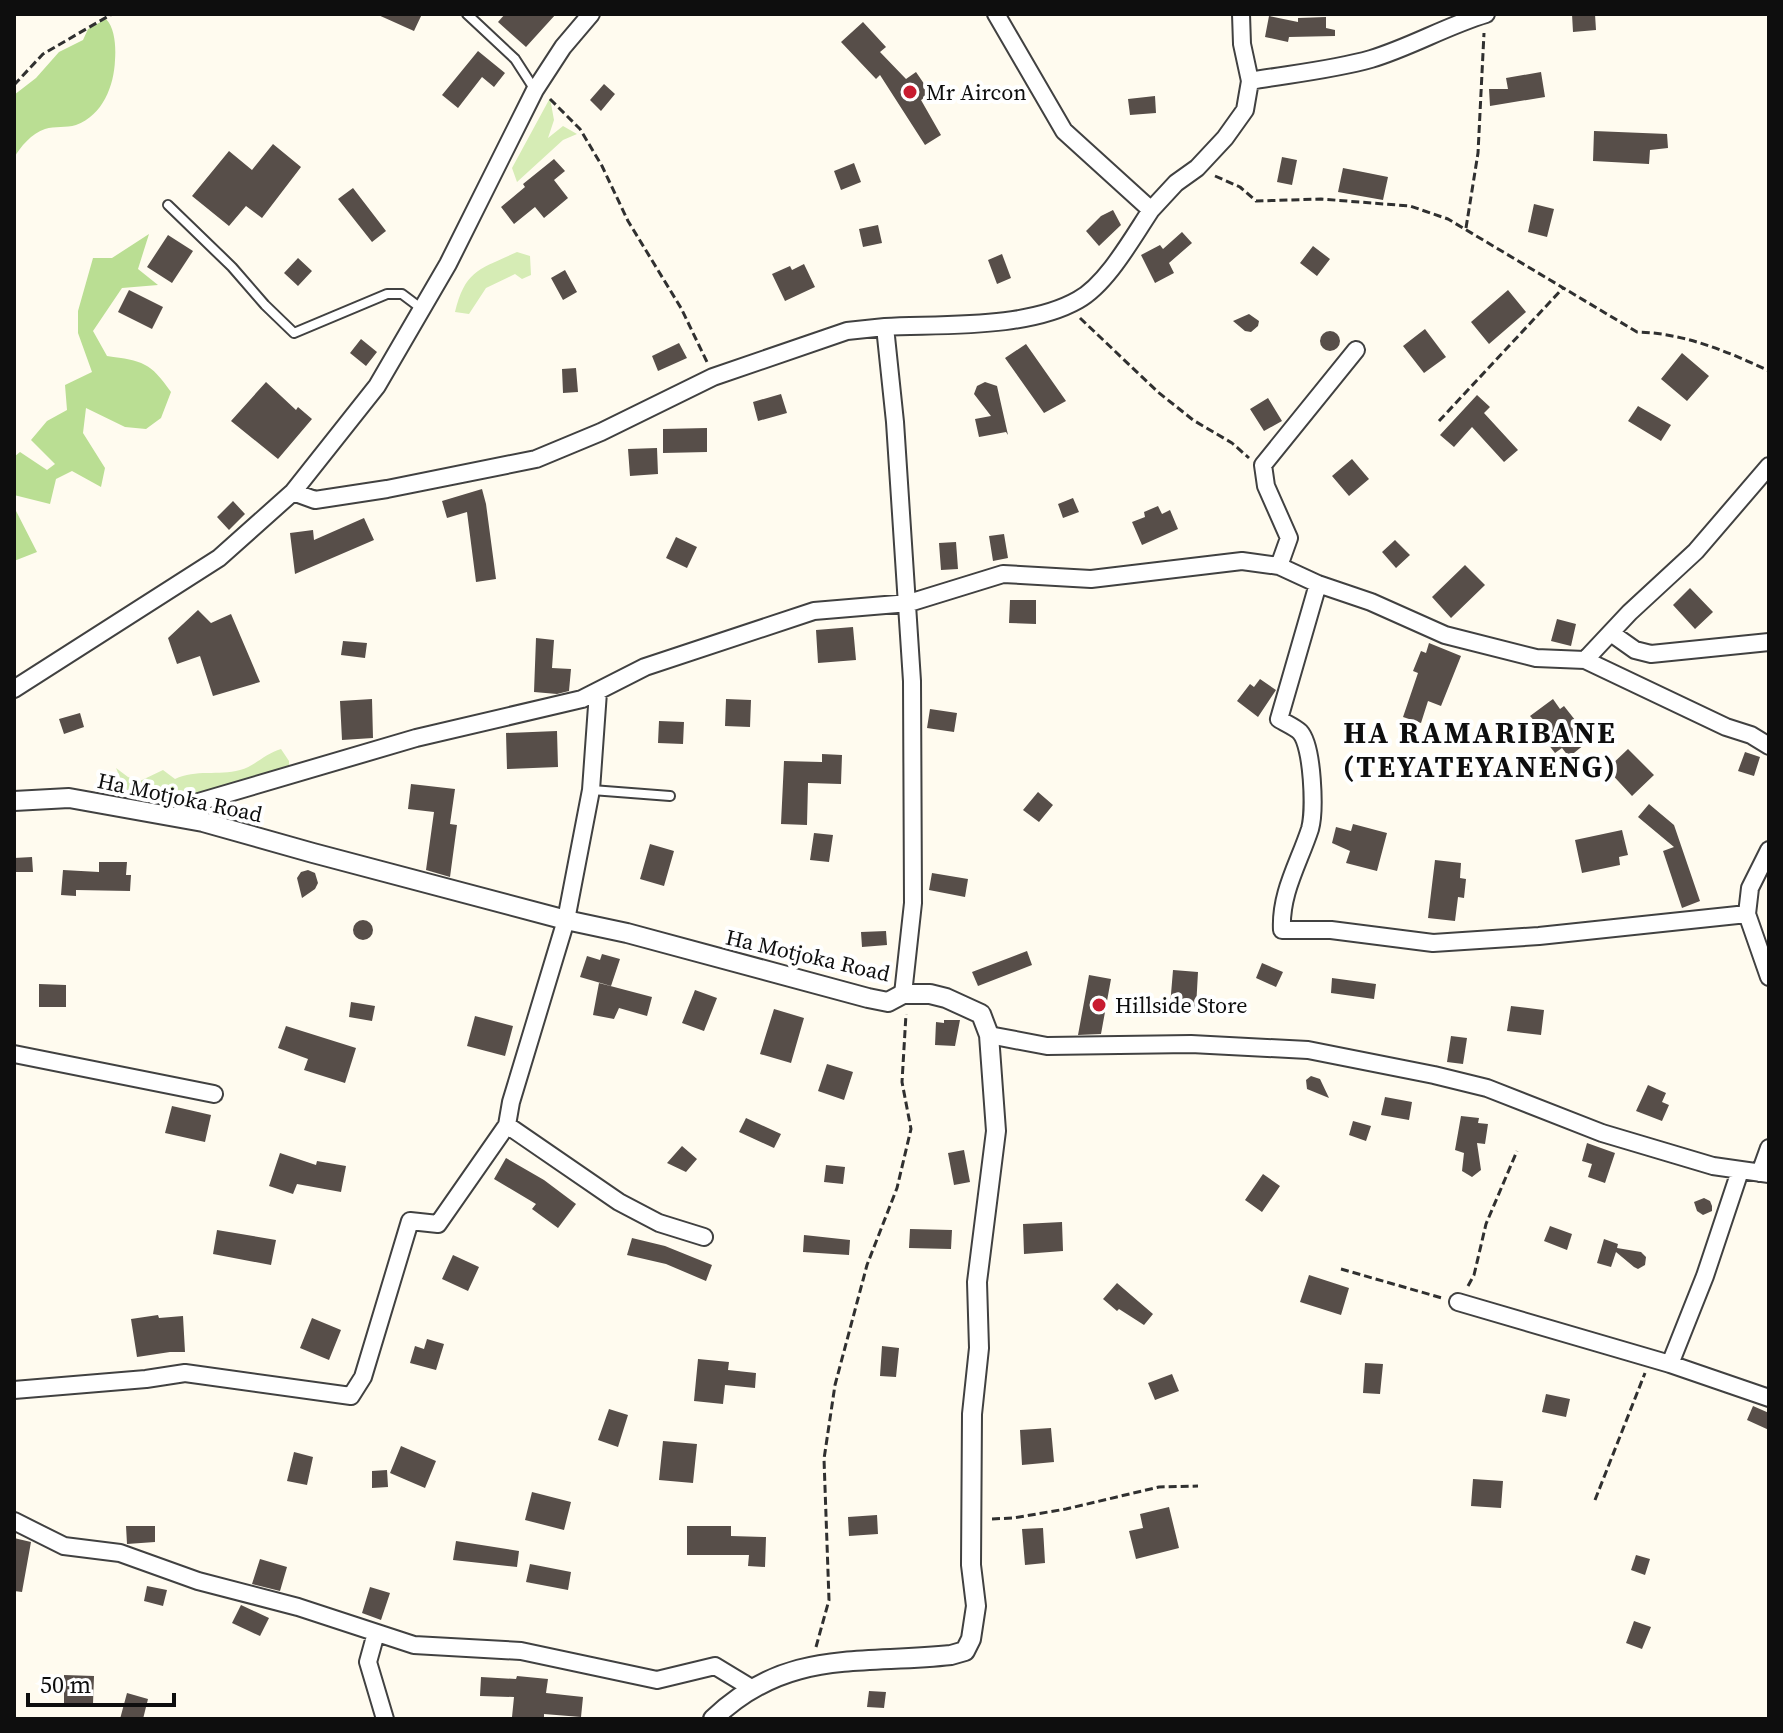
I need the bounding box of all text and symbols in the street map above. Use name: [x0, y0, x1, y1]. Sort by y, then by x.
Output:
place label: Mr Aircon: [926, 77, 1027, 107]
marker: Mr Aircon: [901, 83, 919, 101]
district label: HA RAMARIBANE (TEYATEYANENG): [1343, 712, 1617, 787]
street label: Ha Motjoka Road: [95, 765, 266, 829]
street label: Ha Motjoka Road: [723, 922, 894, 989]
place label: Hillside Store: [1115, 990, 1248, 1020]
marker: Hillside Store: [1090, 996, 1108, 1014]
scale bar: [28, 1657, 174, 1707]
text: 50 m: [40, 1668, 91, 1701]

